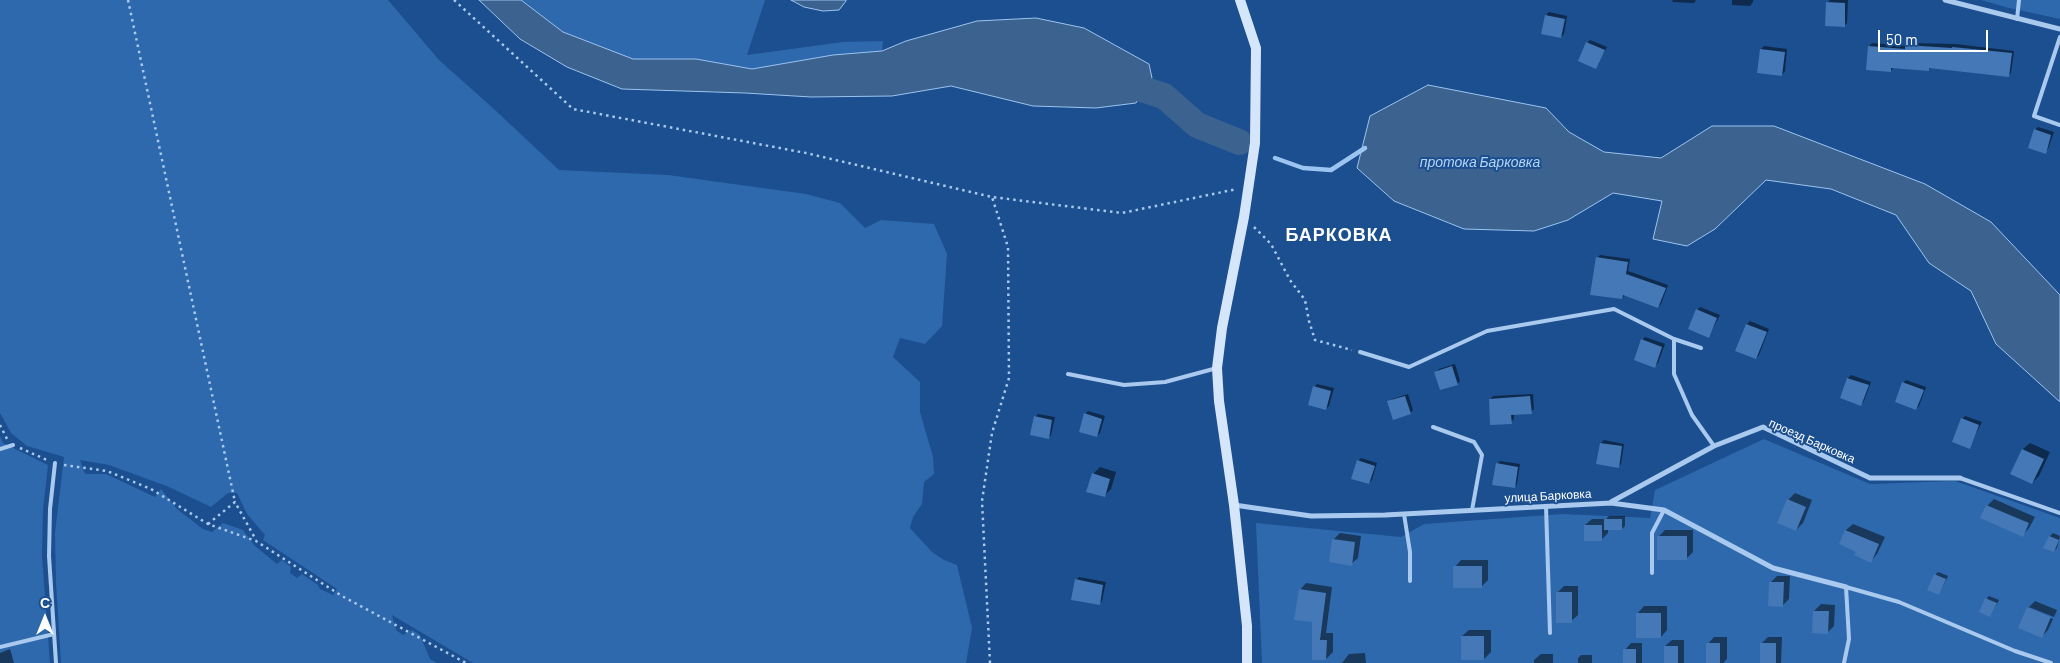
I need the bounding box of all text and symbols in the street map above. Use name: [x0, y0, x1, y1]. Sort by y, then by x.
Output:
scale bar: [1880, 20, 1990, 52]
text: 50 m: [1886, 30, 1918, 48]
water label: протока Барковка: [1420, 154, 1540, 170]
district label: БАРКОВКА: [1284, 224, 1394, 246]
street label: проезд Барковка: [1767, 416, 1857, 466]
street label: улица Барковка: [1504, 487, 1592, 505]
north arrow: [20, 593, 70, 643]
text: С: [40, 594, 50, 611]

